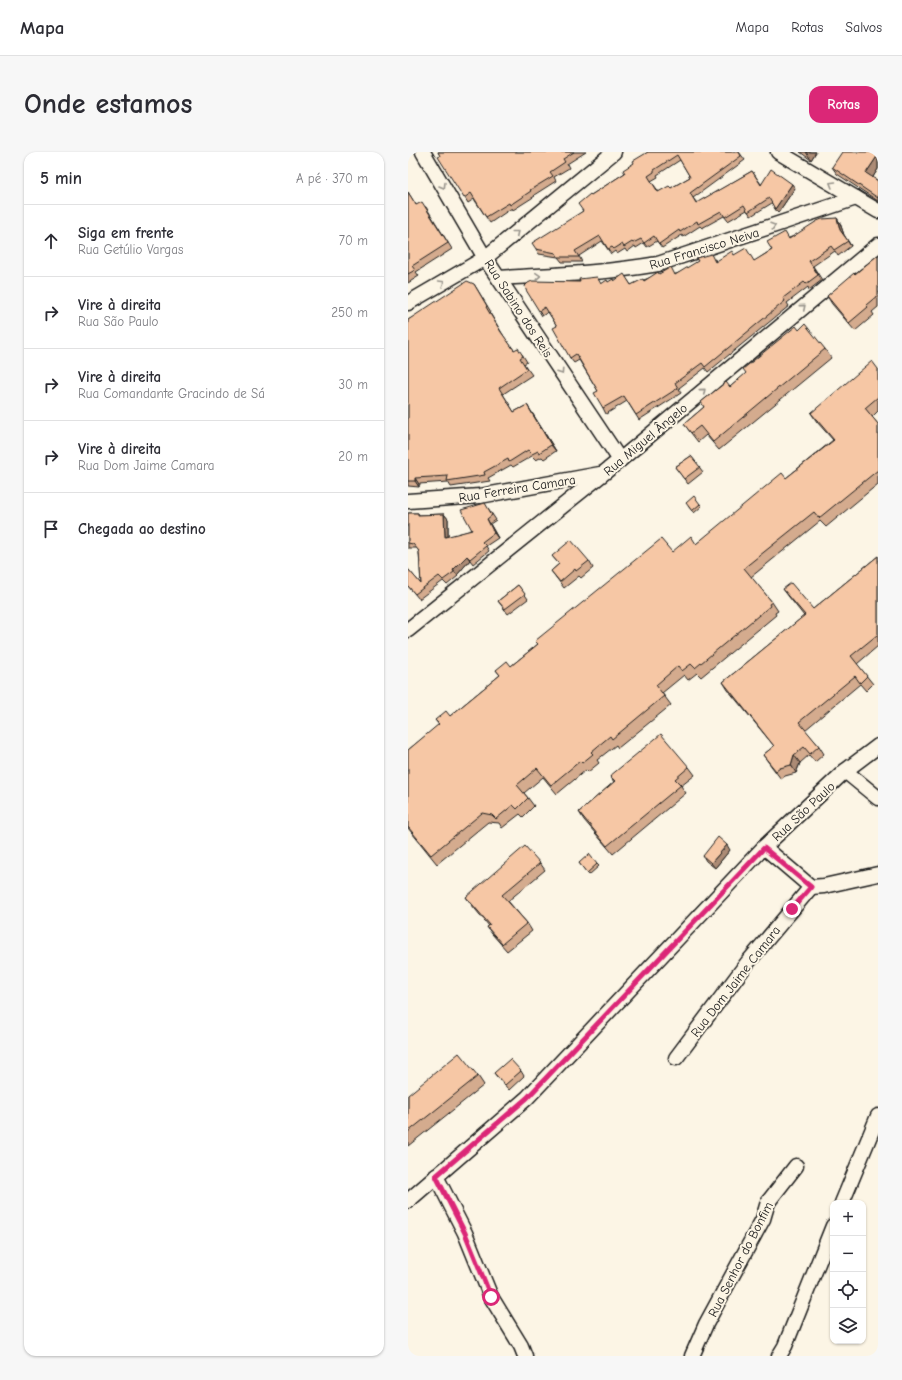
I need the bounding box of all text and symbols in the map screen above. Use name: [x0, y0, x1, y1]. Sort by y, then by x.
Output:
text: Mapa: [20, 17, 65, 39]
text: Mapa: [736, 19, 769, 36]
text: Rotas: [791, 19, 823, 36]
text: Salvos: [845, 19, 882, 36]
button: Rotas: [809, 86, 878, 123]
text: Onde estamos: [24, 88, 192, 120]
text: 5 min: [40, 169, 82, 188]
text: A pé · 370 m: [296, 171, 368, 186]
one-way arrow: [438, 182, 445, 189]
one-way arrow: [829, 182, 836, 189]
one-way arrow: [770, 222, 777, 230]
text: Siga em frente: [78, 224, 174, 242]
street label: Rua Francisco Neiva: [648, 225, 761, 272]
icon: ahead: [40, 230, 62, 252]
one-way arrow: [511, 230, 518, 237]
text: 70 m: [339, 233, 368, 248]
text: Rua Getúlio Vargas: [78, 242, 183, 257]
street label: Rua Sabino dos Reis: [481, 257, 556, 360]
one-way arrow: [535, 272, 541, 280]
one-way arrow: [438, 280, 445, 287]
text: Vire à direita: [78, 296, 161, 314]
icon: right: [40, 302, 62, 324]
text: 250 m: [331, 305, 368, 320]
one-way arrow: [798, 305, 806, 312]
text: Rua São Paulo: [78, 314, 158, 329]
text: Vire à direita: [78, 368, 161, 386]
one-way arrow: [556, 368, 564, 375]
icon: right: [40, 374, 62, 396]
text: 30 m: [338, 377, 368, 392]
text: Rua Comandante Gracindo de Sá: [78, 386, 265, 401]
one-way arrow: [699, 388, 706, 395]
street label: Rua Miguel Ângelo: [600, 399, 690, 479]
text: Vire à direita: [78, 440, 161, 458]
icon: right: [40, 446, 62, 468]
text: 20 m: [338, 449, 368, 464]
text: Rua Dom Jaime Camara: [78, 458, 215, 473]
street label: Rua Ferreira Camara: [458, 472, 577, 505]
icon: arrive: [40, 518, 62, 540]
text: Chegada ao destino: [78, 520, 206, 538]
street label: Rua São Paulo: [769, 778, 838, 844]
route end: [783, 900, 801, 918]
street label: Rua Dom Jaime Camara: [687, 923, 783, 1040]
street label: Rua Senhor do Bonfim: [705, 1199, 776, 1319]
map controls: [830, 1200, 866, 1344]
button: +: [830, 1200, 866, 1236]
button: −: [830, 1236, 866, 1272]
button: locate: [830, 1272, 866, 1308]
route start: [482, 1288, 500, 1306]
button: layers: [830, 1308, 866, 1344]

